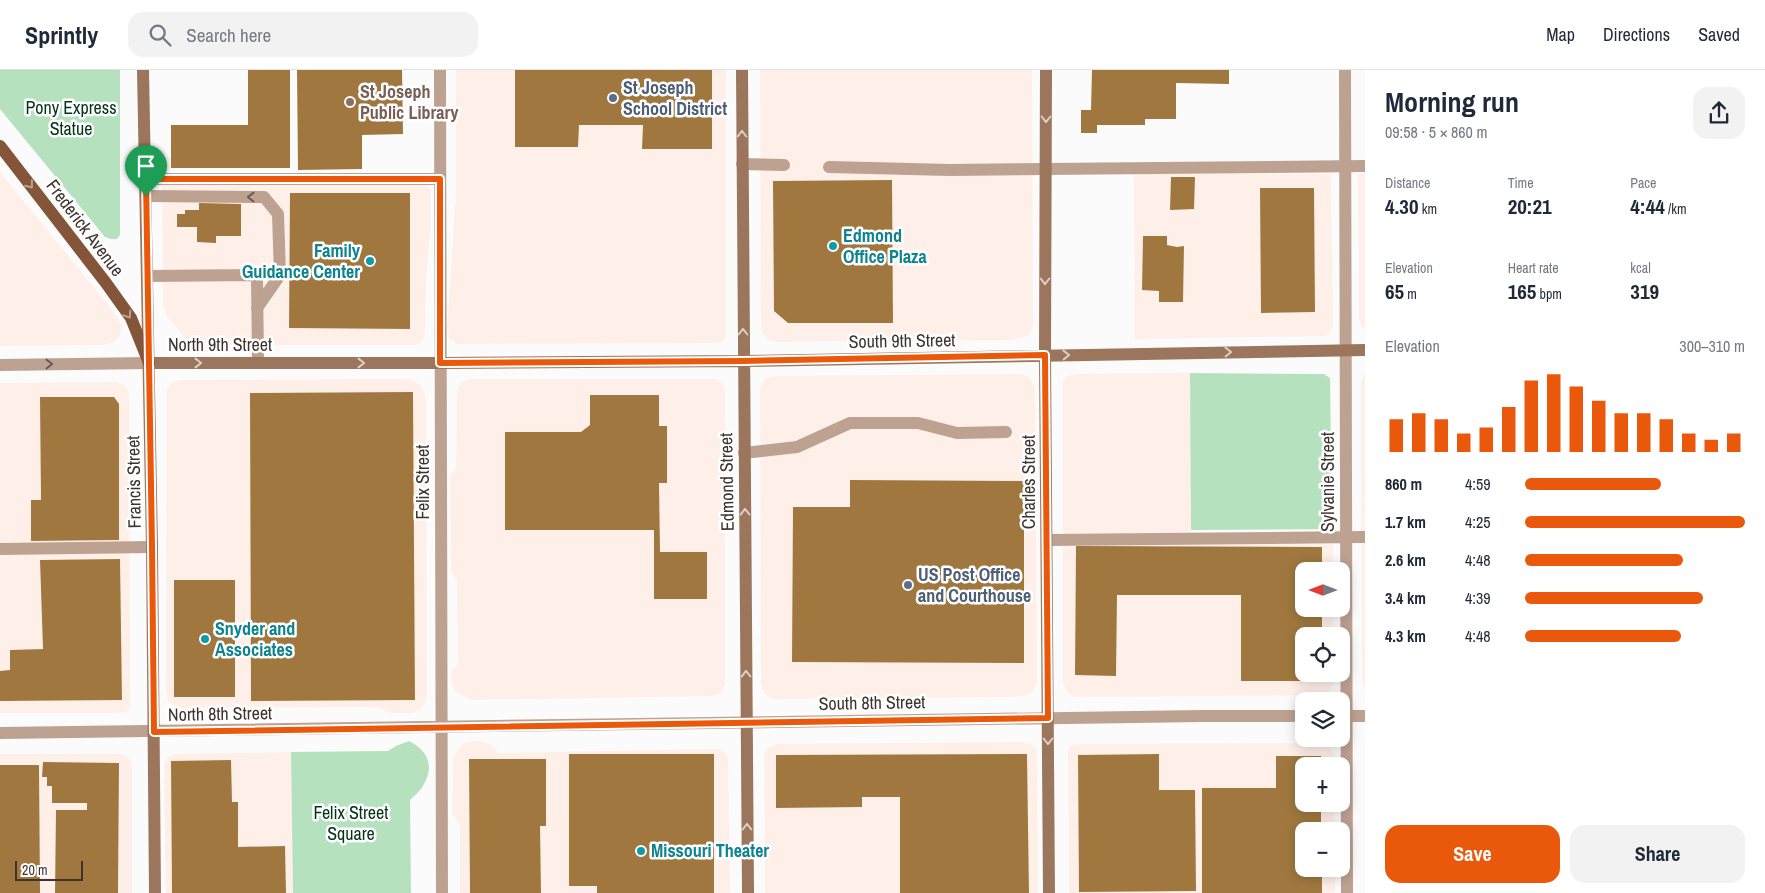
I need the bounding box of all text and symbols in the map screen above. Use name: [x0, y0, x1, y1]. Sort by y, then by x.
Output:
search box: [128, 12, 478, 57]
text: Sprintly: [25, 19, 98, 51]
icon: search: [146, 21, 174, 49]
text: Search here: [186, 22, 271, 48]
text: Map: [1546, 22, 1575, 47]
text: Directions: [1603, 22, 1670, 47]
text: Saved: [1698, 22, 1740, 47]
place label: St Joseph School District: [623, 75, 727, 121]
place label: St Joseph Public Library: [360, 79, 459, 125]
text: Morning run: [1385, 83, 1519, 121]
button: share: [1693, 87, 1745, 139]
marker: St Joseph School District: [607, 92, 619, 104]
park label: Pony Express Statue: [25, 95, 117, 141]
marker: St Joseph Public Library: [344, 96, 356, 108]
one-way arrow: [1041, 115, 1051, 123]
text: 09:58 · 5 × 860 m: [1385, 121, 1488, 143]
one-way arrow: [737, 130, 747, 138]
pin: [125, 145, 167, 196]
icon: arrive: [132, 152, 160, 180]
street label: Frederick Avenue: [41, 174, 130, 281]
text: Distance: [1385, 174, 1430, 192]
text: Time: [1508, 174, 1534, 192]
text: Pace: [1630, 174, 1657, 192]
one-way arrow: [24, 179, 33, 189]
one-way arrow: [247, 192, 254, 202]
text: 4.30: [1385, 192, 1419, 221]
text: 20:21: [1508, 192, 1552, 221]
text: 4:44: [1630, 192, 1665, 221]
text: km: [1419, 200, 1437, 218]
text: /km: [1665, 200, 1686, 218]
place label: Edmond Office Plaza: [843, 223, 927, 269]
place label: Family Guidance Center: [242, 238, 361, 284]
marker: Edmond Office Plaza: [827, 240, 839, 252]
marker: Family Guidance Center: [364, 255, 376, 267]
text: Elevation: [1385, 259, 1433, 277]
text: Heart rate: [1508, 259, 1559, 277]
text: kcal: [1630, 259, 1651, 277]
text: 65: [1385, 277, 1404, 306]
text: 165: [1508, 277, 1536, 306]
text: 319: [1630, 277, 1659, 306]
one-way arrow: [1040, 278, 1050, 285]
text: m: [1404, 285, 1417, 303]
text: bpm: [1536, 285, 1562, 303]
one-way arrow: [121, 309, 131, 318]
one-way arrow: [738, 327, 748, 335]
street label: South 9th Street: [848, 327, 956, 354]
street label: North 9th Street: [168, 332, 272, 357]
text: Elevation: [1385, 335, 1440, 357]
text: 300–310 m: [1679, 335, 1745, 357]
one-way arrow: [1225, 347, 1233, 357]
one-way arrow: [1062, 350, 1070, 360]
one-way arrow: [194, 358, 202, 368]
one-way arrow: [357, 358, 365, 368]
one-way arrow: [45, 359, 53, 369]
street label: Sylvanie Street: [1315, 432, 1340, 532]
street label: Edmond Street: [713, 433, 740, 531]
street label: Francis Street: [120, 435, 147, 529]
street label: Charles Street: [1016, 435, 1041, 529]
street label: Felix Street: [410, 445, 435, 519]
text: 860 m: [1385, 473, 1422, 495]
text: 4:59: [1465, 473, 1491, 495]
one-way arrow: [740, 507, 750, 515]
text: 1.7 km: [1385, 511, 1426, 533]
text: 4:25: [1465, 511, 1491, 533]
text: 2.6 km: [1385, 549, 1426, 571]
text: 4:48: [1465, 549, 1491, 571]
place label: US Post Office and Courthouse: [918, 562, 1031, 608]
north arrow: [1295, 562, 1350, 618]
map controls: [1295, 562, 1350, 877]
marker: US Post Office and Courthouse: [902, 579, 914, 591]
text: 3.4 km: [1385, 587, 1426, 609]
text: 4:39: [1465, 587, 1491, 609]
place label: Snyder and Associates: [215, 616, 295, 662]
text: 4.3 km: [1385, 625, 1426, 647]
text: 4:48: [1465, 625, 1491, 647]
button: locate: [1295, 627, 1350, 682]
marker: Snyder and Associates: [199, 633, 211, 645]
one-way arrow: [741, 670, 752, 678]
street label: South 8th Street: [818, 689, 926, 716]
button: layers: [1295, 692, 1350, 747]
street label: North 8th Street: [168, 700, 272, 727]
one-way arrow: [1043, 738, 1053, 745]
button: +: [1295, 757, 1350, 812]
park label: Felix Street Square: [314, 800, 388, 846]
button: −: [1295, 822, 1350, 877]
one-way arrow: [742, 823, 752, 830]
button: Save: [1385, 825, 1560, 883]
button: Share: [1570, 825, 1745, 883]
place label: Missouri Theater: [651, 838, 769, 863]
marker: Missouri Theater: [635, 845, 647, 857]
scale bar: [15, 858, 82, 881]
text: 20 m: [22, 861, 48, 879]

